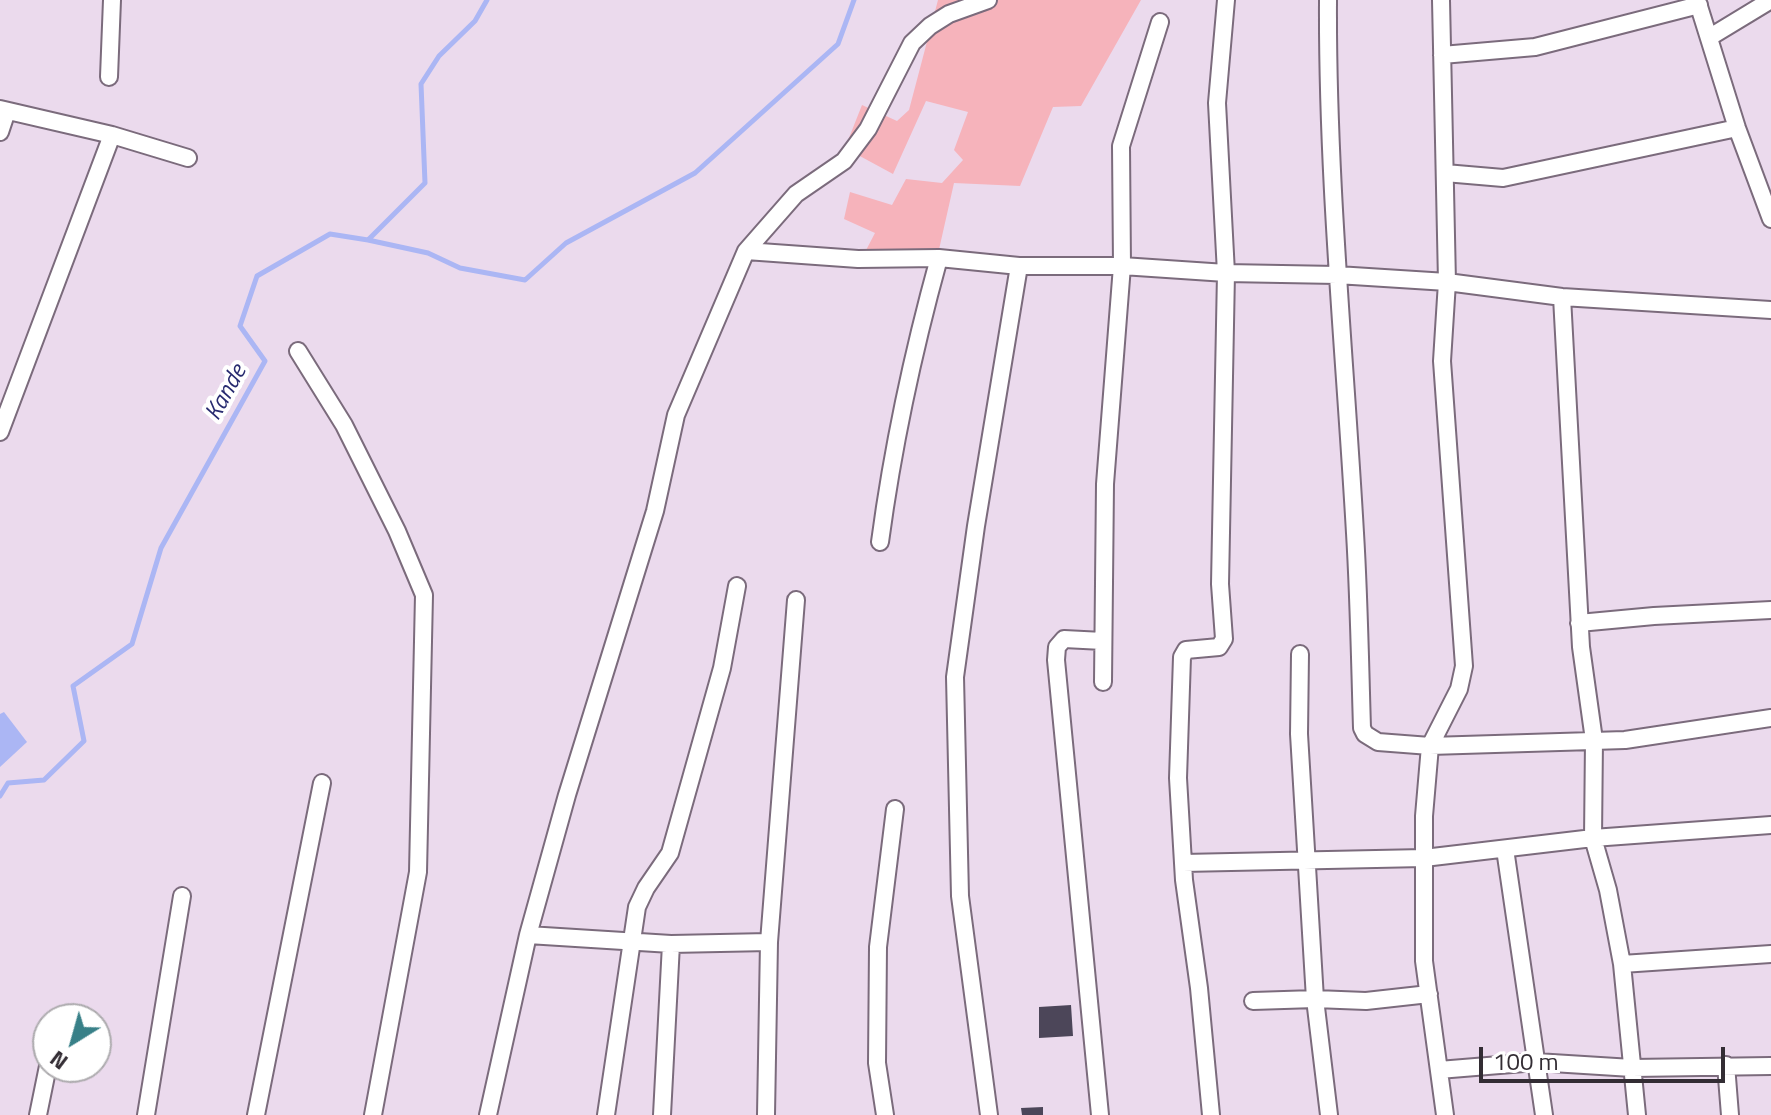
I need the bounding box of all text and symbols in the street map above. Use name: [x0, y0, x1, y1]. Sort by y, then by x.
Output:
water label: Kande: [200, 360, 254, 426]
north arrow: [32, 1003, 112, 1083]
scale bar: [1483, 1031, 1729, 1081]
text: N: [42, 1042, 75, 1079]
text: 100 m: [1493, 1043, 1559, 1079]

